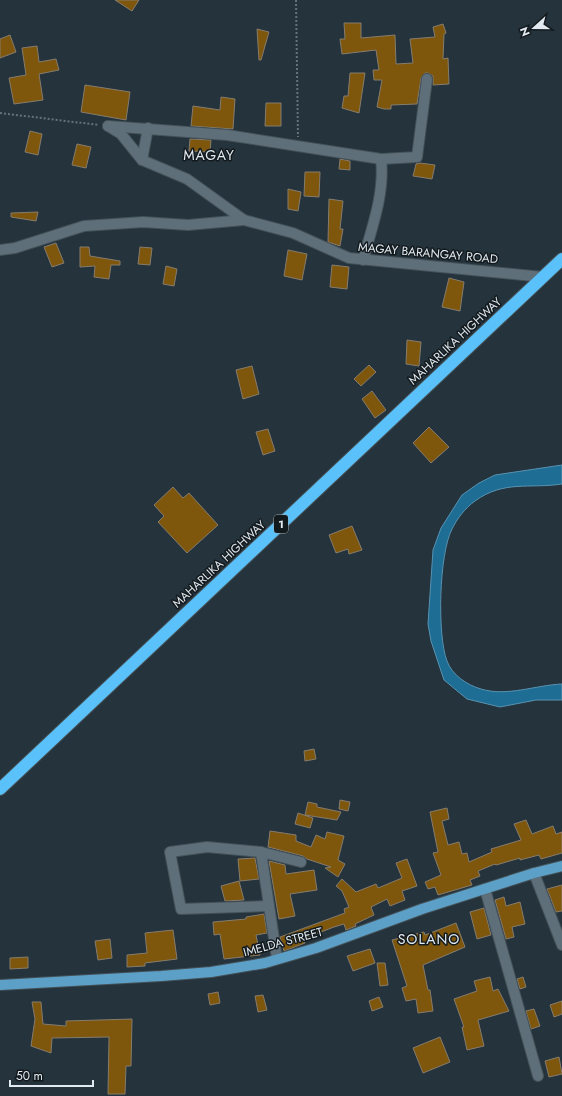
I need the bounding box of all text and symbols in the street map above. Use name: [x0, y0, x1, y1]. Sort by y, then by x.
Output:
north arrow: [514, 8, 554, 48]
text: N: [516, 25, 534, 39]
district label: MAGAY: [183, 145, 235, 165]
street label: MAGAY BARANGAY ROAD: [357, 238, 499, 268]
street label: MAHARLIKA HIGHWAY: [404, 293, 506, 389]
road number: 1: [274, 515, 288, 533]
street label: MAHARLIKA HIGHWAY: [168, 516, 270, 612]
street label: IMELDA STREET: [241, 923, 325, 961]
district label: SOLANO: [398, 929, 460, 949]
scale bar: [10, 1062, 93, 1088]
text: 50 m: [16, 1067, 43, 1085]

